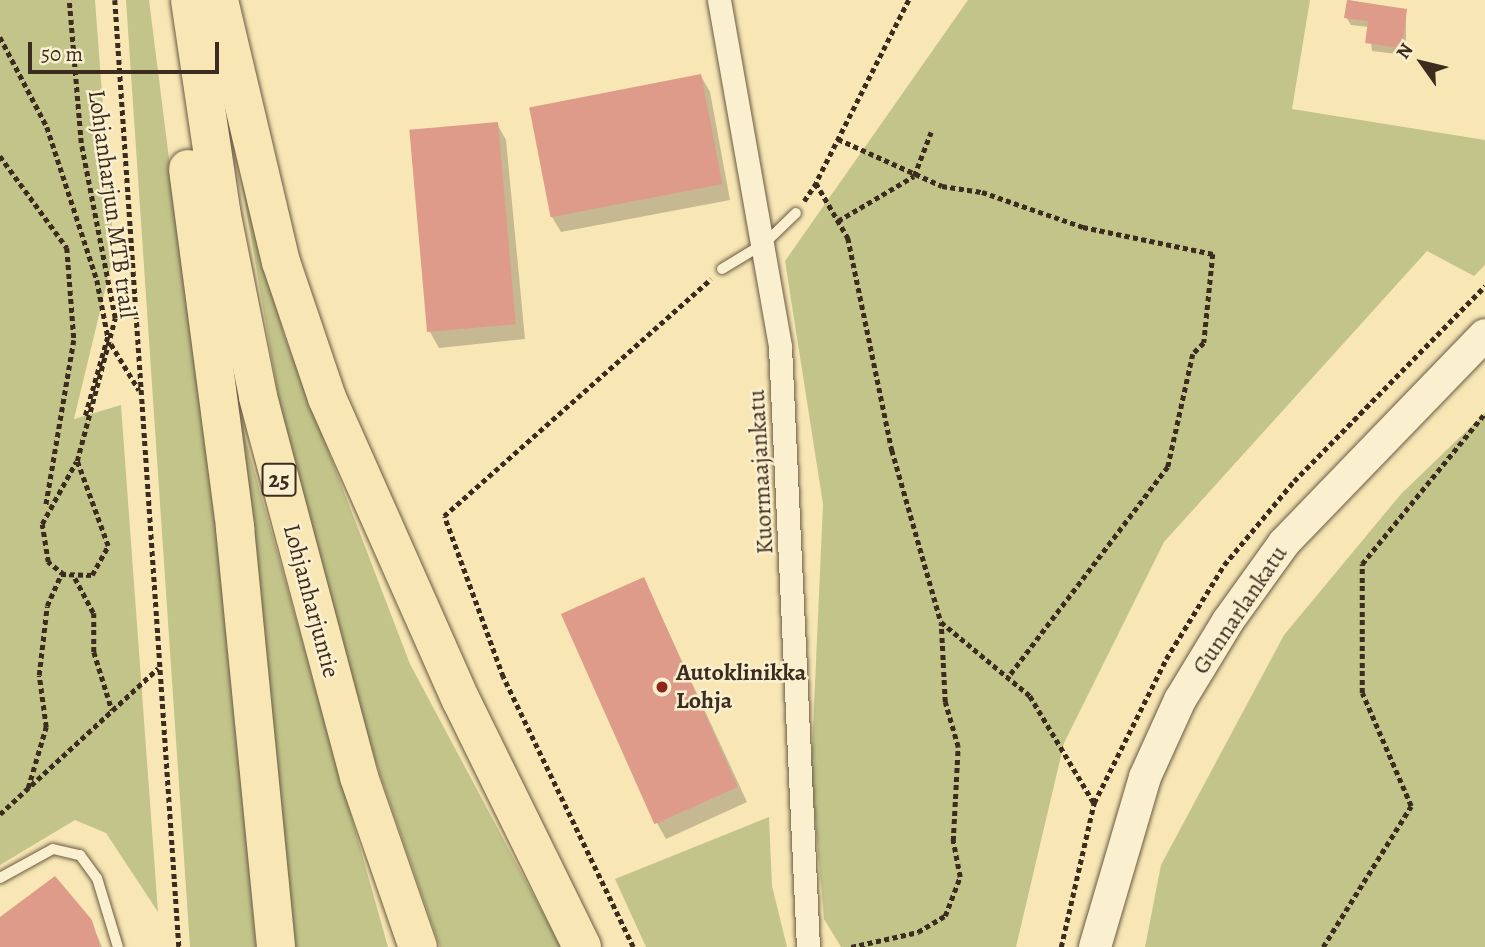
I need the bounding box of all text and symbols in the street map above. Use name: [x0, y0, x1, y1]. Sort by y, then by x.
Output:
scale bar: [32, 28, 222, 72]
north arrow: [1387, 28, 1457, 98]
text: N: [1390, 38, 1419, 64]
text: 50 m: [41, 40, 83, 68]
street label: Lohjanharjun MTB trail: [82, 88, 142, 320]
street label: Kuormaajankatu: [742, 389, 780, 555]
road number: 25: [262, 460, 296, 500]
street label: Lohjanharjuntie: [277, 521, 345, 681]
street label: Gunnarlankatu: [1186, 540, 1294, 680]
place label: Autoklinikka Lohja: [676, 659, 806, 715]
marker: Autoklinikka Lohja: [654, 679, 670, 695]

